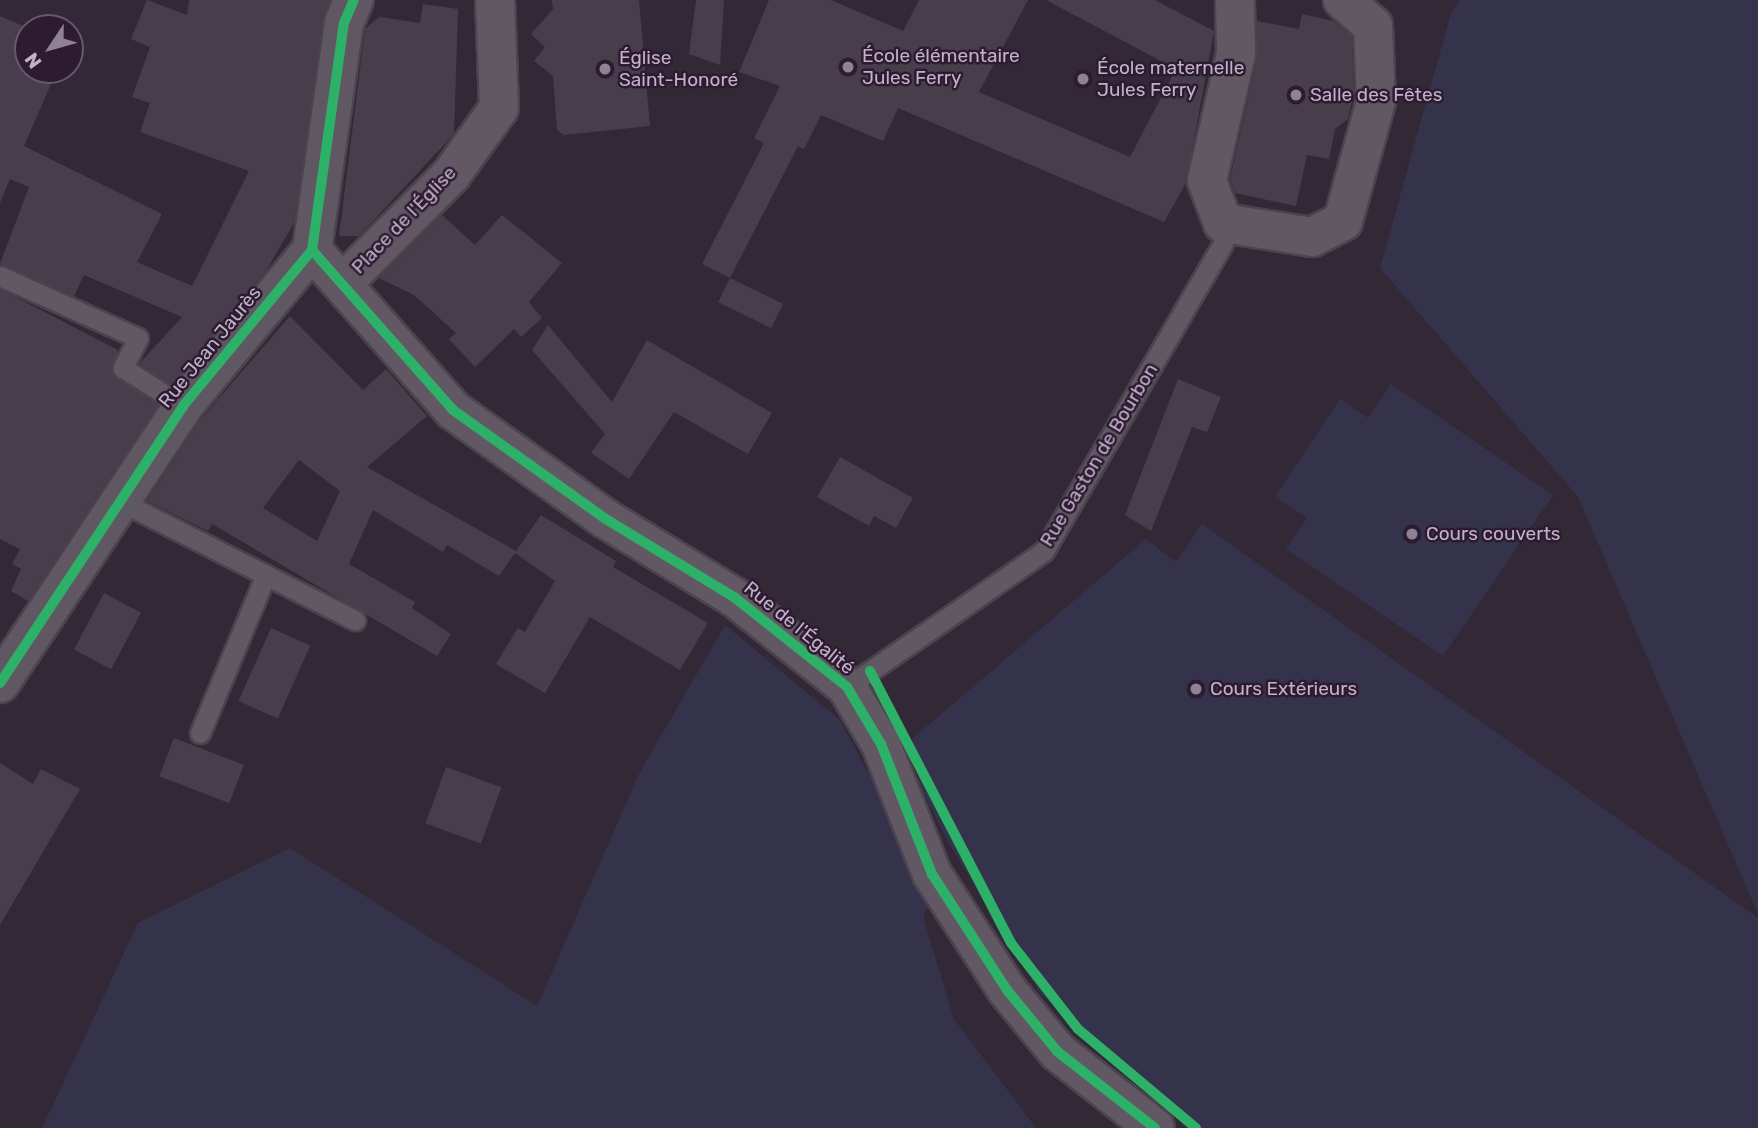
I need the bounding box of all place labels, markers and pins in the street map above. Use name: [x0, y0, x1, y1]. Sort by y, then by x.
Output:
place label: École élémentaire Jules Ferry: [862, 45, 1020, 89]
place label: Église Saint-Honoré: [619, 47, 738, 91]
place label: École maternelle Jules Ferry: [1097, 57, 1244, 101]
marker: École élémentaire Jules Ferry: [840, 59, 856, 75]
marker: Église Saint-Honoré: [597, 61, 613, 77]
marker: École maternelle Jules Ferry: [1075, 71, 1091, 87]
place label: Salle des Fêtes: [1310, 84, 1442, 106]
marker: Salle des Fêtes: [1288, 87, 1304, 103]
place label: Cours couverts: [1426, 523, 1561, 545]
marker: Cours couverts: [1404, 526, 1420, 542]
place label: Cours Extérieurs: [1210, 678, 1357, 700]
marker: Cours Extérieurs: [1188, 681, 1204, 697]

